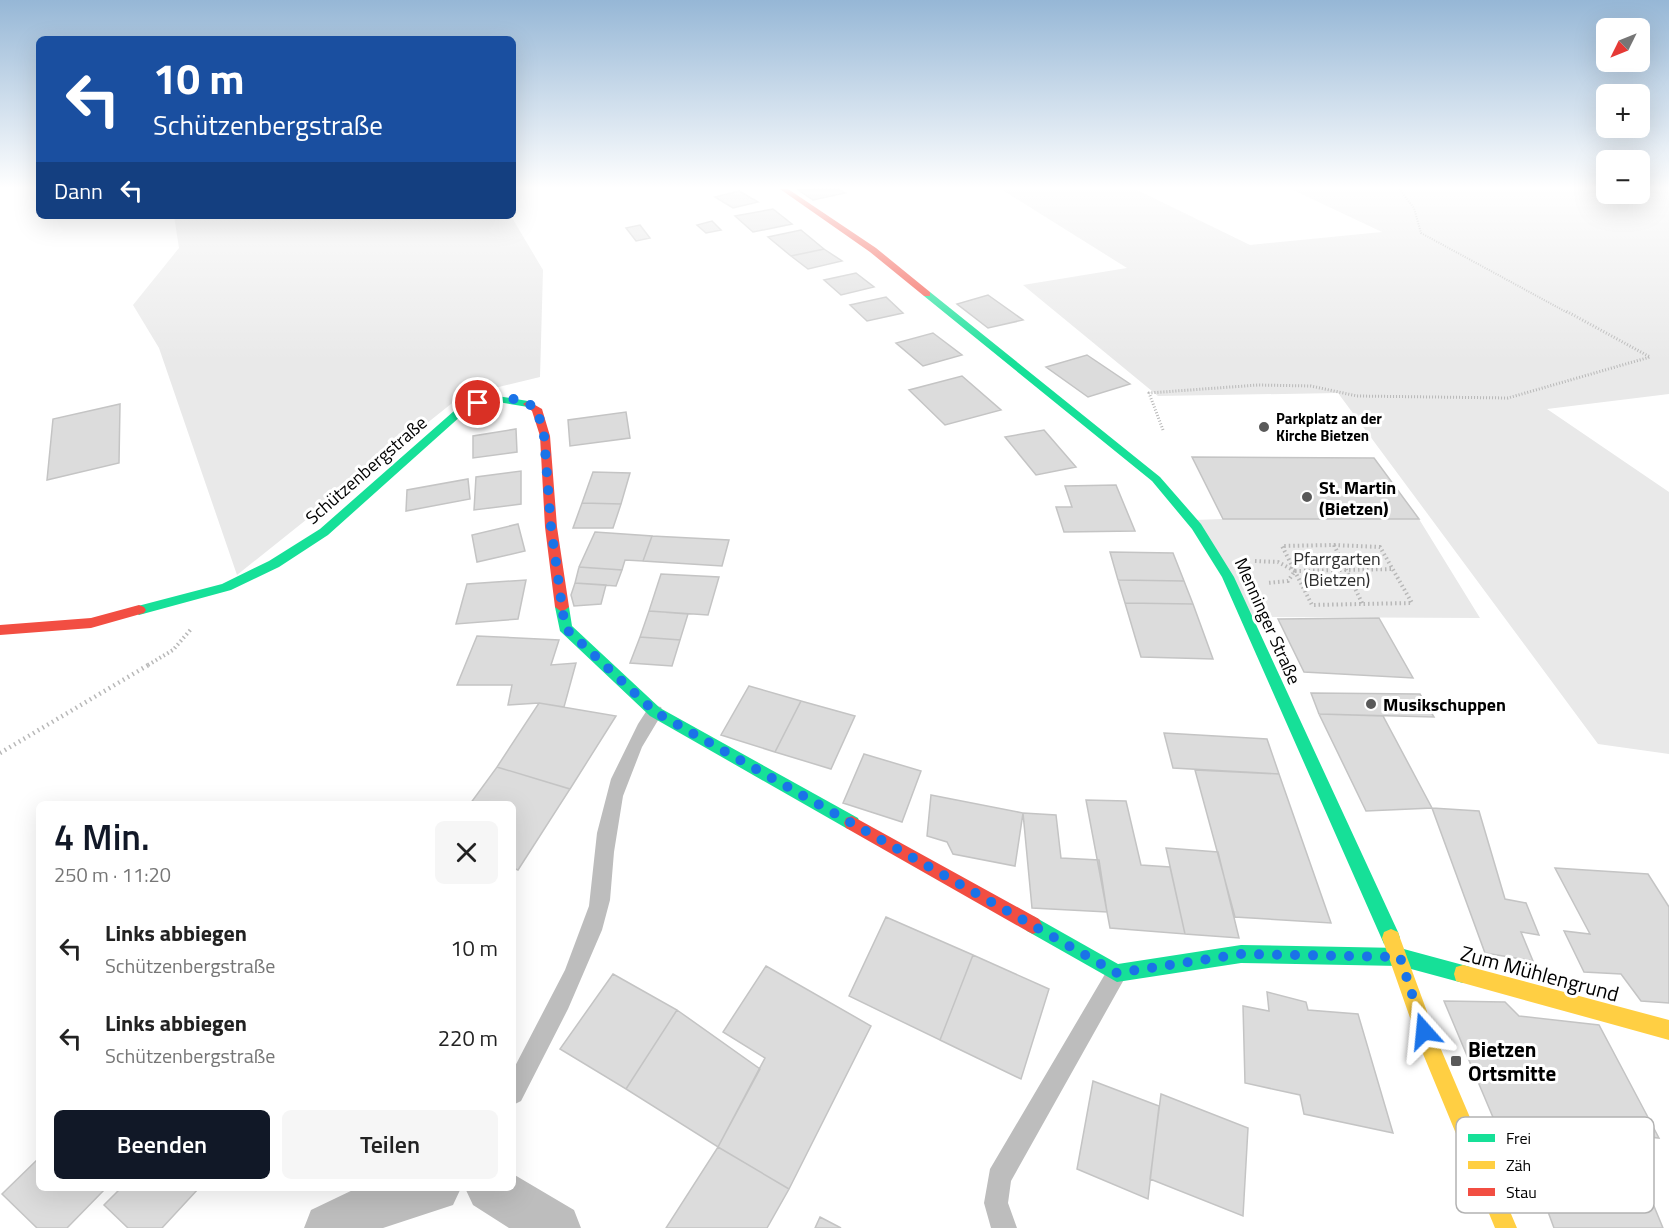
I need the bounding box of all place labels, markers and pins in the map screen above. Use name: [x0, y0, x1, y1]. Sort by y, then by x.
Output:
pin: [452, 377, 503, 428]
place label: Parkplatz an der Kirche Bietzen: [1276, 407, 1382, 447]
marker: Parkplatz an der Kirche Bietzen: [1257, 420, 1271, 434]
place label: St. Martin (Bietzen): [1319, 474, 1396, 522]
marker: St. Martin (Bietzen): [1300, 490, 1314, 504]
place label: Musikschuppen: [1383, 691, 1506, 718]
marker: Musikschuppen: [1364, 697, 1378, 711]
place label: Bietzen Ortsmitte: [1468, 1033, 1556, 1089]
marker: Bietzen Ortsmitte: [1449, 1054, 1463, 1068]

